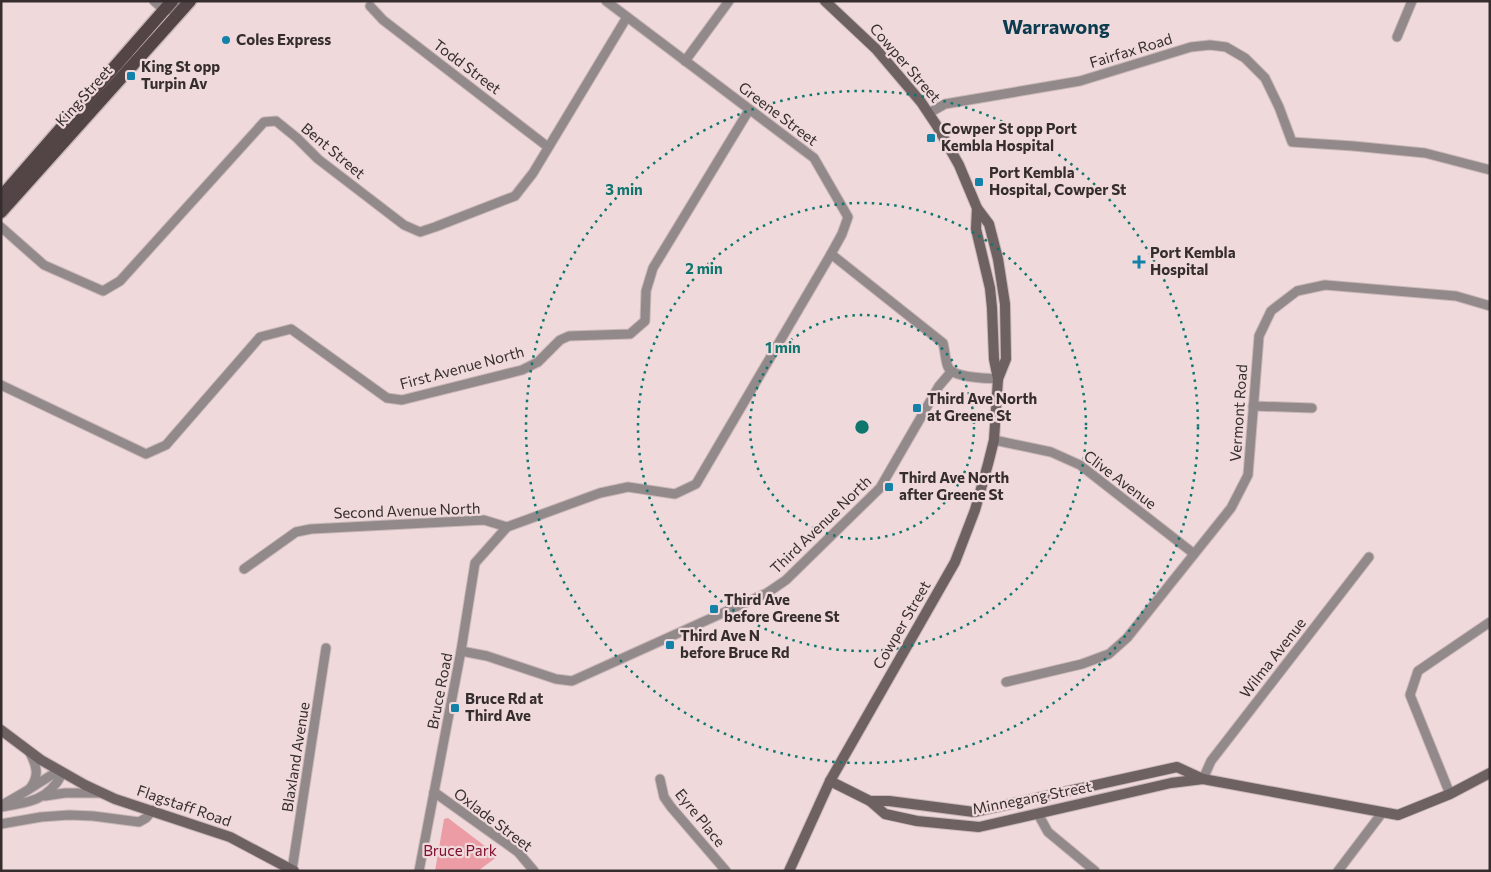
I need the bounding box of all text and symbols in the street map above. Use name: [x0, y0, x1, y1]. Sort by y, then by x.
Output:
district label: Warrawong: [1002, 14, 1110, 38]
street label: Cowper Street: [866, 19, 945, 106]
street label: Fairfax Road: [1087, 29, 1174, 71]
place label: Coles Express: [236, 30, 331, 48]
marker: Coles Express: [220, 34, 232, 46]
street label: Todd Street: [430, 35, 505, 97]
place label: King St opp Turpin Av: [141, 57, 220, 92]
street label: King Street: [51, 61, 115, 130]
marker: King St opp Turpin Av: [125, 70, 137, 82]
street label: Greene Street: [736, 78, 822, 149]
street label: Bent Street: [298, 118, 369, 182]
place label: Cowper St opp Port Kembla Hospital: [941, 119, 1077, 154]
marker: Cowper St opp Port Kembla Hospital: [925, 132, 937, 144]
place label: Port Kembla Hospital, Cowper St: [989, 163, 1126, 198]
marker: Port Kembla Hospital, Cowper St: [973, 176, 985, 188]
text: 3 min: [605, 180, 643, 198]
place label: Port Kembla Hospital: [1150, 243, 1236, 278]
marker: Port Kembla Hospital: [1132, 255, 1146, 269]
text: 2 min: [685, 259, 723, 277]
text: 1 min: [765, 338, 801, 356]
street label: First Avenue North: [398, 342, 526, 392]
street label: Vermont Road: [1226, 363, 1250, 462]
place label: Third Ave North at Greene St: [927, 389, 1037, 424]
marker: Third Ave North at Greene St: [911, 402, 923, 414]
centre of rings: [853, 418, 871, 436]
street label: Clive Avenue: [1081, 446, 1160, 512]
place label: Third Ave North after Greene St: [899, 468, 1009, 503]
street label: Third Avenue North: [766, 472, 874, 577]
marker: Third Ave North after Greene St: [883, 481, 895, 493]
street label: Second Avenue North: [333, 498, 481, 522]
street label: Cowper Street: [869, 577, 934, 672]
place label: Third Ave before Greene St: [724, 590, 840, 625]
marker: Third Ave before Greene St: [708, 603, 720, 615]
street label: Wilma Avenue: [1235, 614, 1309, 701]
place label: Third Ave N before Bruce Rd: [680, 626, 790, 661]
marker: Third Ave N before Bruce Rd: [664, 639, 676, 651]
street label: Bruce Road: [423, 651, 455, 730]
place label: Bruce Rd at Third Ave: [465, 689, 543, 724]
street label: Blaxland Avenue: [277, 700, 313, 813]
marker: Bruce Rd at Third Ave: [449, 702, 461, 714]
street label: Minnegang Street: [971, 777, 1093, 817]
street label: Flagstaff Road: [135, 780, 234, 830]
street label: Oxlade Street: [451, 784, 536, 855]
street label: Eyre Place: [672, 785, 730, 850]
park label: Bruce Park: [423, 841, 497, 859]

